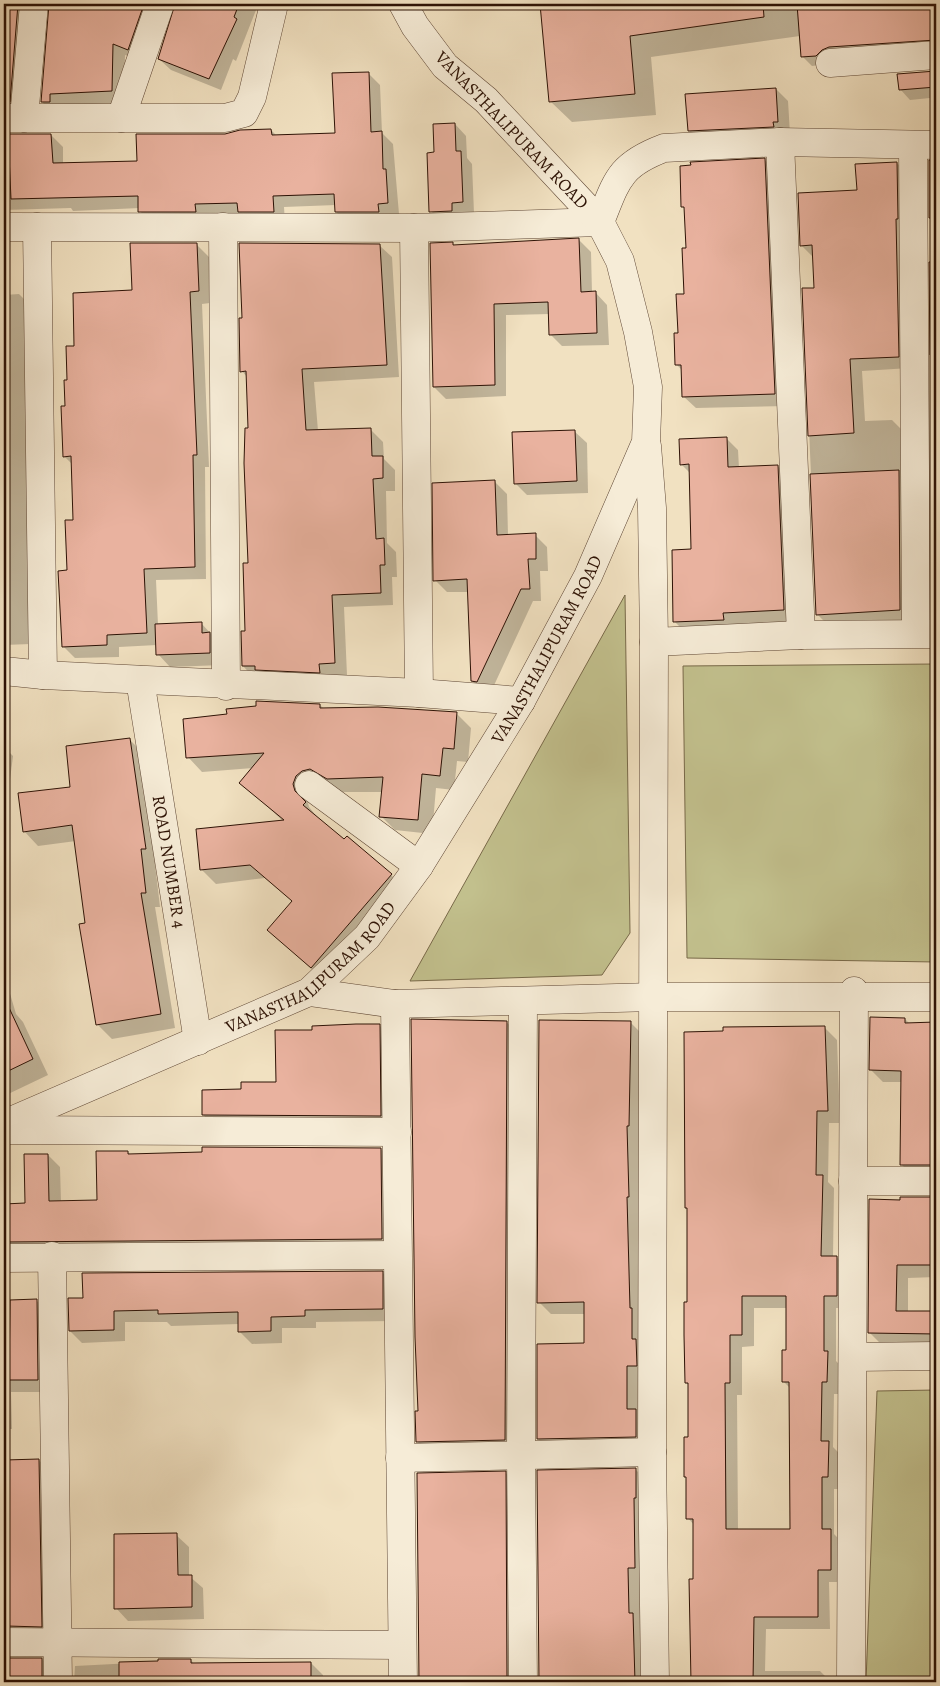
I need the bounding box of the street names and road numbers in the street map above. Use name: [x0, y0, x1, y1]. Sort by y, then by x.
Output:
street label: VANASTHALIPURAM ROAD: [429, 45, 594, 214]
street label: VANASTHALIPURAM ROAD: [485, 551, 608, 749]
street label: ROAD NUMBER 4: [147, 793, 192, 930]
street label: VANASTHALIPURAM ROAD: [221, 896, 401, 1039]

